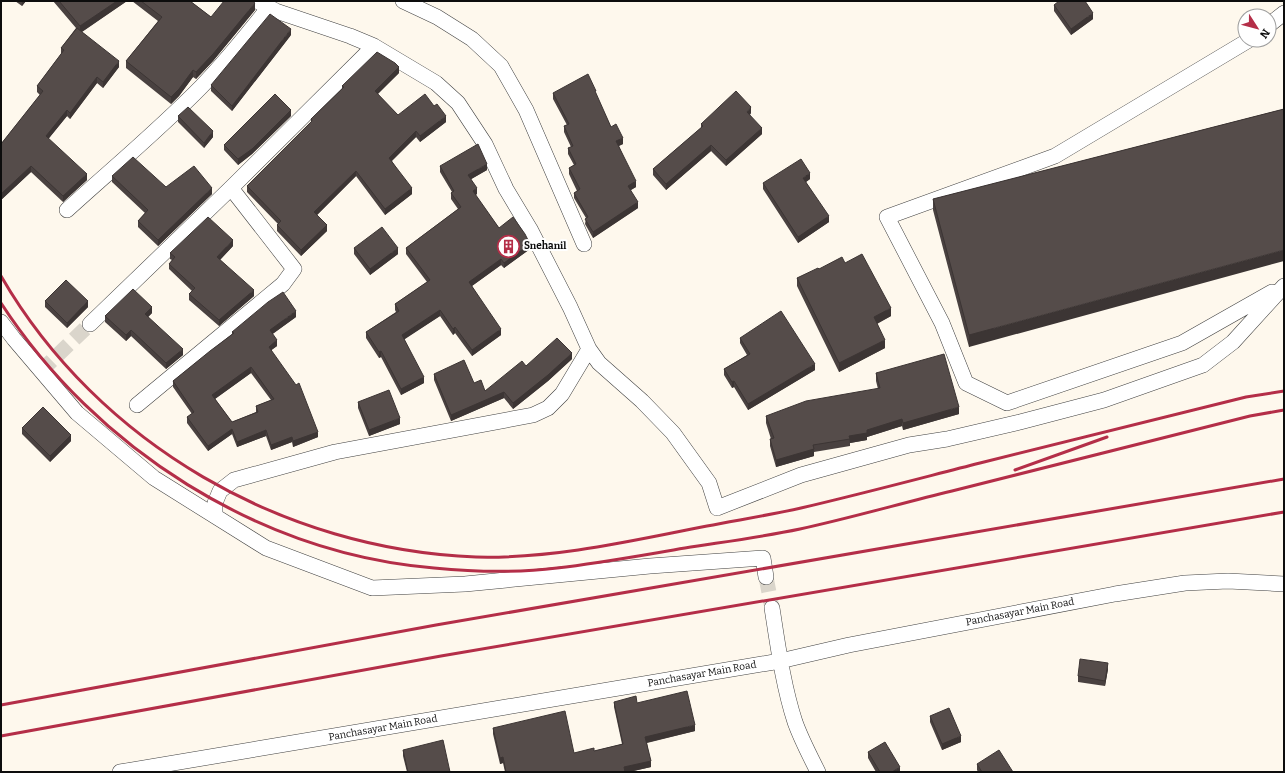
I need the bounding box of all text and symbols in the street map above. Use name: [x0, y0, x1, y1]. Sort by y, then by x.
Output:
north arrow: [1237, 8, 1277, 48]
text: N: [1257, 26, 1272, 41]
building icon: Snehanil: [496, 233, 522, 259]
place label: Snehanil: [524, 240, 566, 252]
street label: Panchasayar Main Road: [965, 596, 1075, 628]
street label: Panchasayar Main Road: [647, 659, 757, 689]
street label: Panchasayar Main Road: [328, 713, 438, 743]

